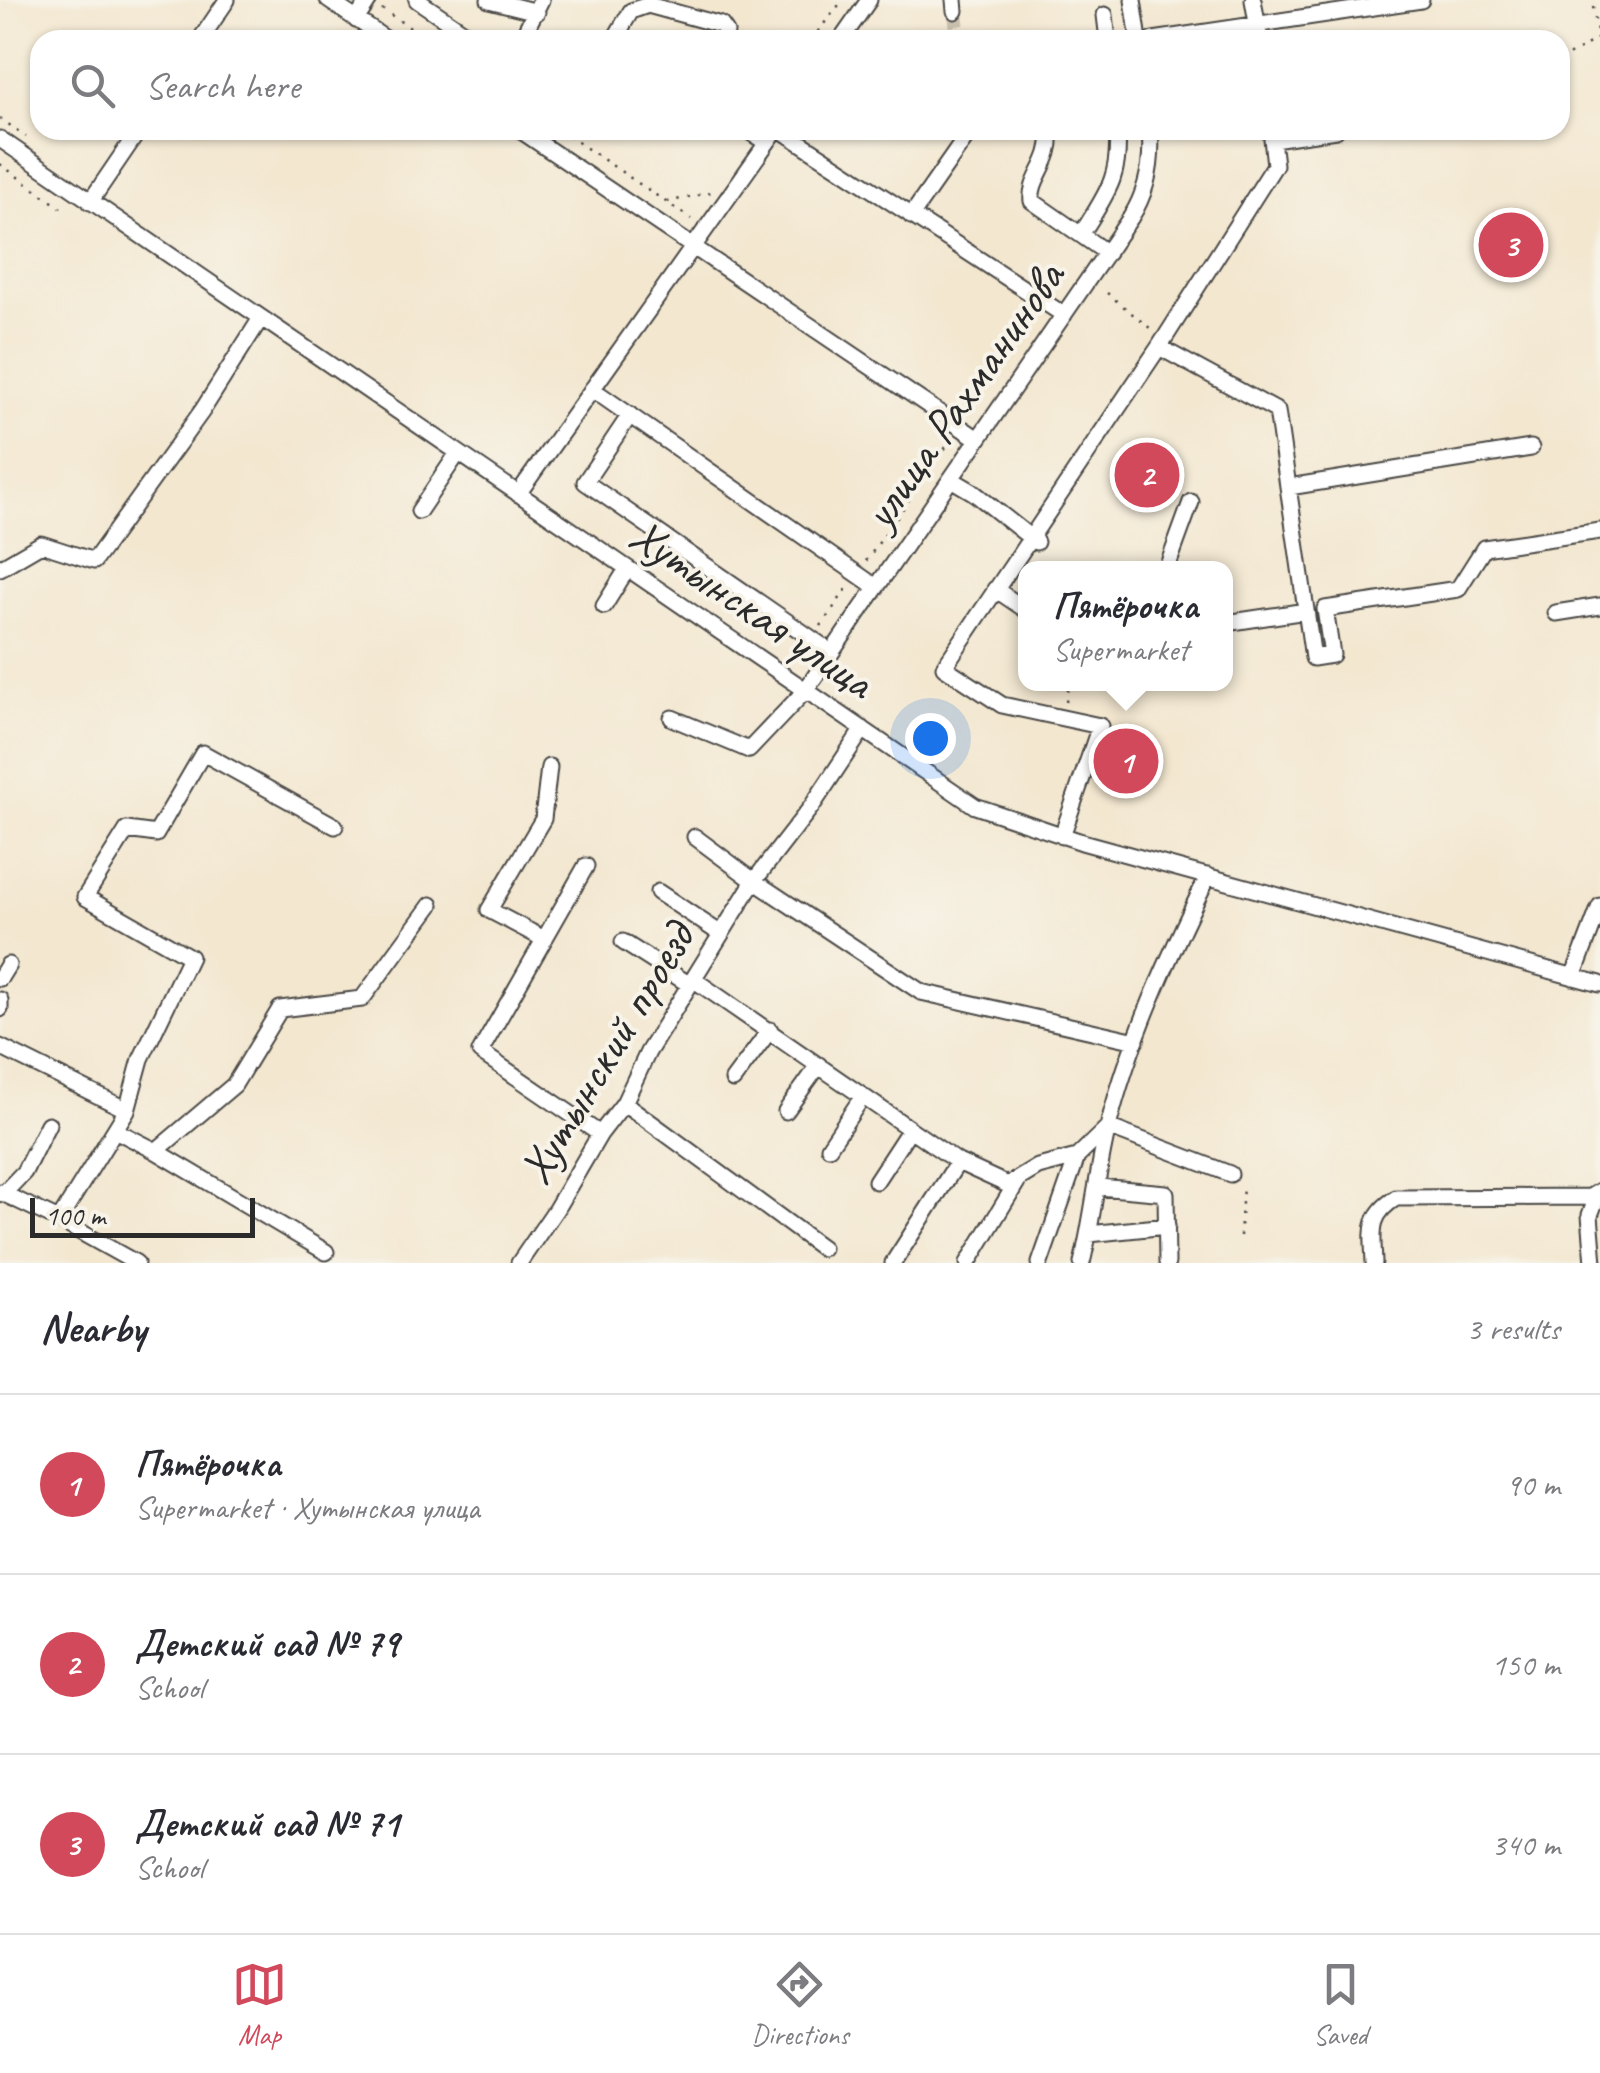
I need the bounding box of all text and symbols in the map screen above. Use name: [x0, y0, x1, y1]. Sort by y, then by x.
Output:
search box: [30, 30, 1570, 140]
icon: search: [65, 58, 120, 113]
text: Search here: [145, 62, 300, 109]
pin: 3: [1478, 208, 1544, 282]
street label: улица Рахманинова: [847, 247, 1079, 543]
pin: 2: [1114, 438, 1180, 512]
street label: Хутынская улица: [619, 505, 887, 713]
popup: [1018, 561, 1233, 691]
text: Пятёрочка: [1053, 582, 1198, 629]
text: Supermarket: [1053, 629, 1189, 670]
your location: [905, 713, 956, 764]
pin: 1: [1094, 724, 1158, 798]
street label: Хутынский проезд: [505, 908, 709, 1194]
scale bar: [30, 1193, 255, 1238]
text: 100 m: [45, 1198, 105, 1233]
text: Nearby: [40, 1302, 146, 1355]
text: 3 results: [1466, 1308, 1560, 1349]
text: Пятёрочка: [135, 1440, 281, 1487]
text: 1: [65, 1464, 80, 1505]
text: 90 m: [1506, 1464, 1560, 1505]
text: Supermarket · Хутынская улица: [135, 1487, 480, 1528]
text: Детский сад № 79: [135, 1620, 399, 1667]
text: 2: [65, 1644, 80, 1685]
text: 150 m: [1491, 1644, 1560, 1685]
text: School: [135, 1667, 204, 1708]
text: Детский сад № 71: [135, 1800, 399, 1847]
text: 3: [65, 1824, 80, 1865]
text: 340 m: [1491, 1824, 1560, 1865]
text: School: [135, 1847, 204, 1888]
tab: Map: [232, 1957, 287, 2052]
tab: Directions: [751, 1957, 849, 2052]
tab: Saved: [1313, 1957, 1368, 2052]

